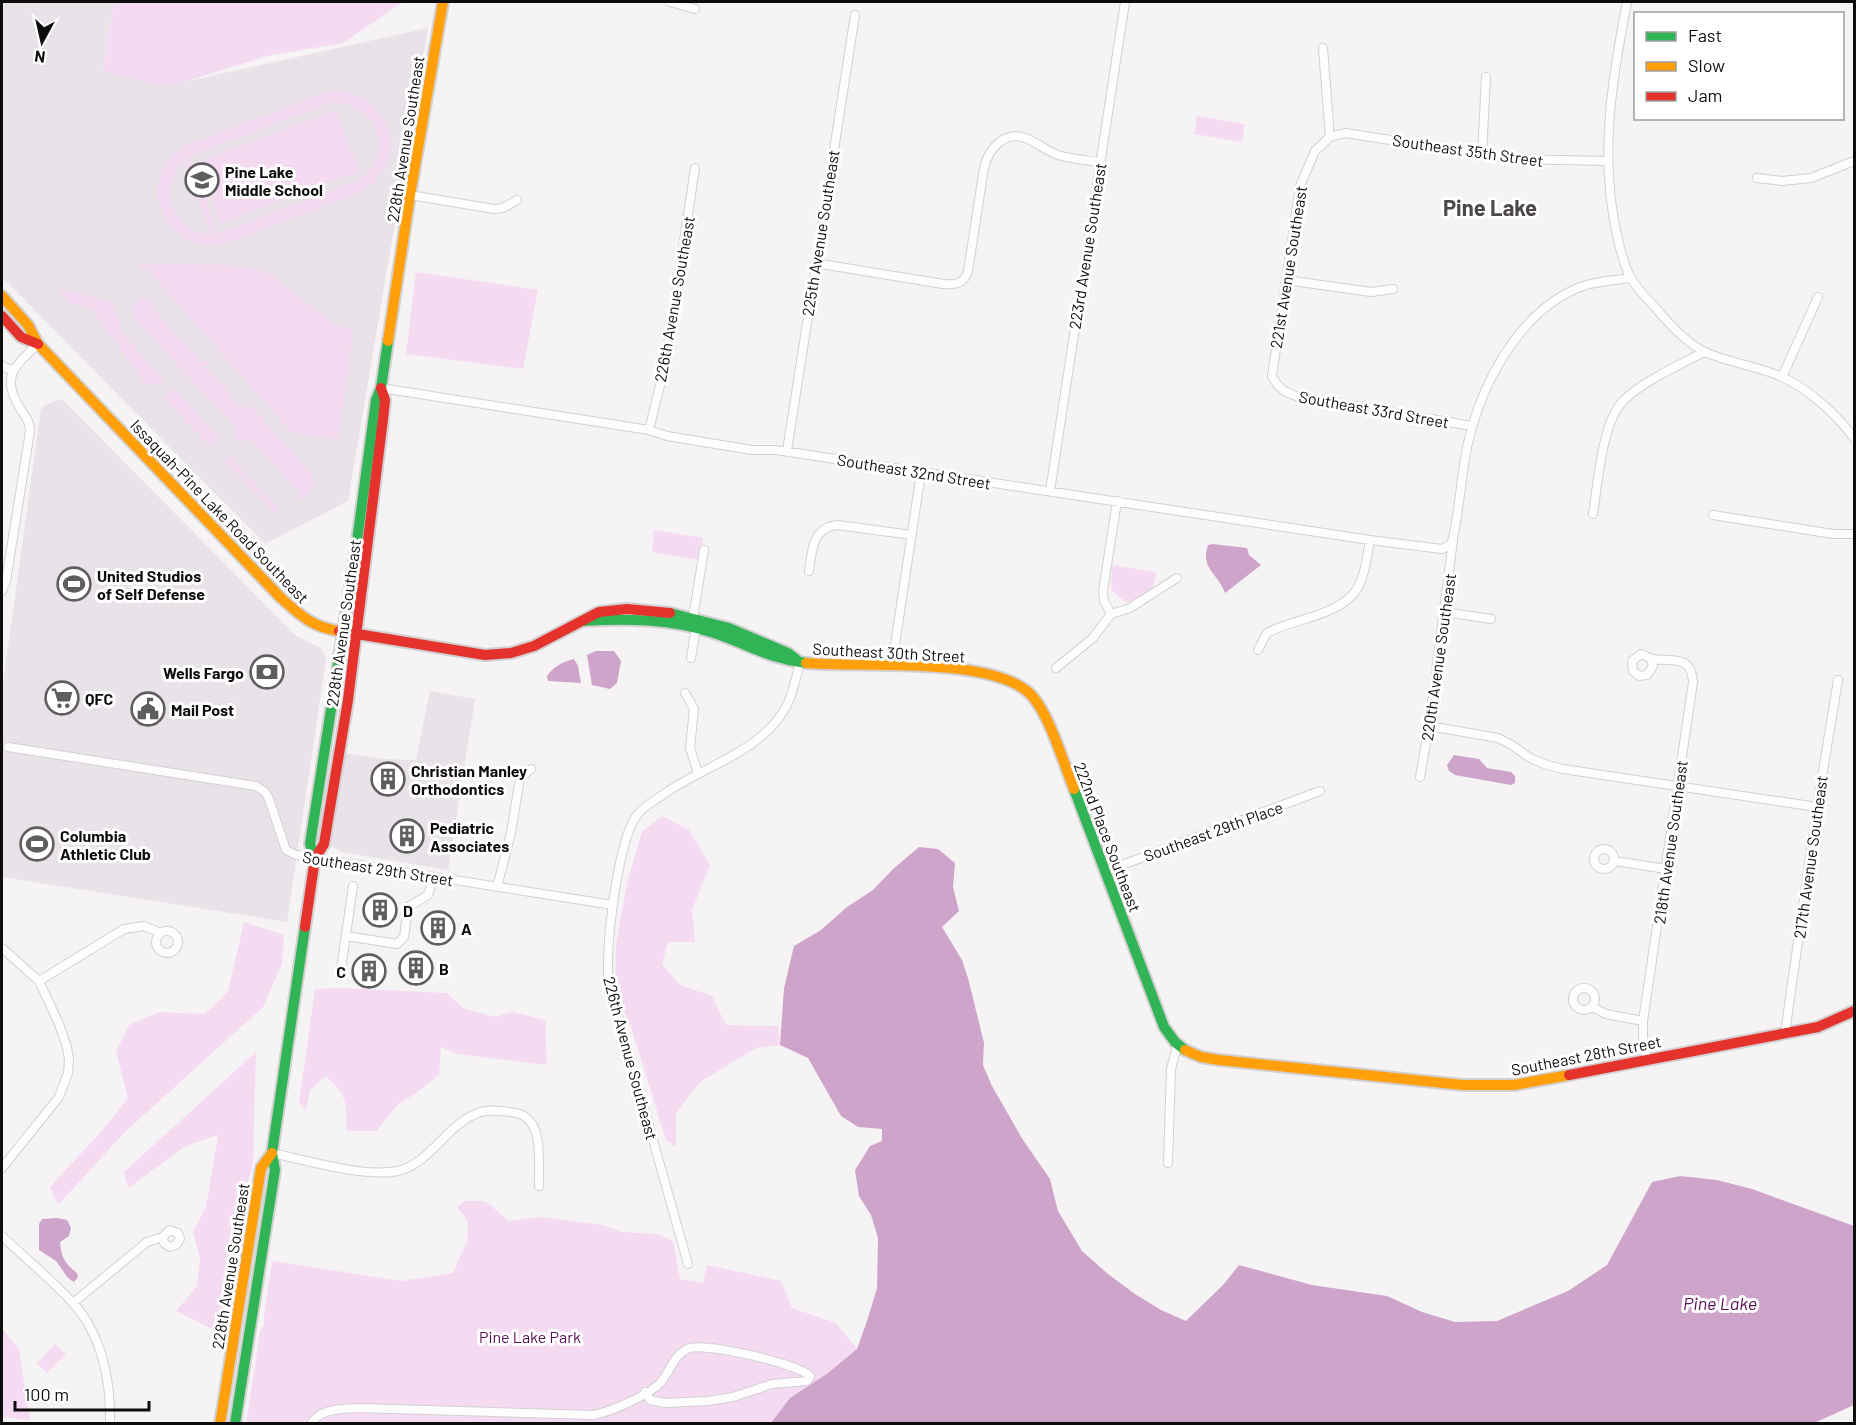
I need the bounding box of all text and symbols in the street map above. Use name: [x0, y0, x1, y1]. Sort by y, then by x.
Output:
north arrow: [12, 12, 72, 72]
legend: [1634, 12, 1844, 120]
text: Fast: [1688, 24, 1722, 46]
text: N: [33, 47, 46, 67]
street label: 228th Avenue Southeast: [382, 54, 428, 224]
text: Slow: [1688, 54, 1725, 76]
text: Jam: [1688, 84, 1722, 106]
street label: Southeast 35th Street: [1391, 130, 1545, 170]
street label: 225th Avenue Southeast: [797, 148, 843, 318]
street label: 223rd Avenue Southeast: [1064, 161, 1110, 331]
school or university icon: Pine Lake Middle School: [184, 162, 220, 198]
place label: Pine Lake Middle School: [225, 162, 323, 199]
street label: 221st Avenue Southeast: [1266, 184, 1310, 350]
district label: Pine Lake: [1443, 194, 1537, 220]
street label: 226th Avenue Southeast: [650, 215, 698, 383]
street label: Southeast 33rd Street: [1297, 386, 1451, 432]
street label: Issaquah-Pine Lake Road Southeast: [127, 415, 313, 607]
street label: Southeast 32nd Street: [836, 449, 992, 493]
street label: 228th Avenue Southeast: [322, 538, 364, 708]
sports icon: United Studios of Self Defense: [56, 566, 92, 602]
place label: United Studios of Self Defense: [97, 566, 205, 603]
street label: 220th Avenue Southeast: [1417, 572, 1459, 742]
street label: Southeast 30th Street: [812, 639, 966, 665]
bank icon: Wells Fargo: [249, 654, 285, 690]
place label: Wells Fargo: [163, 663, 244, 682]
supermarket icon: QFC: [44, 680, 80, 716]
place label: QFC: [85, 689, 113, 708]
public building icon: Mail Post: [130, 691, 166, 727]
place label: Mail Post: [171, 700, 234, 719]
street label: 218th Avenue Southeast: [1649, 759, 1691, 925]
street label: 222nd Place Southeast: [1071, 760, 1145, 914]
building icon: Christian Manley Orthodontics: [370, 761, 406, 797]
place label: Christian Manley Orthodontics: [411, 761, 527, 798]
street label: 217th Avenue Southeast: [1789, 774, 1831, 940]
street label: Southeast 29th Place: [1141, 797, 1285, 865]
building icon: Pediatric Associates: [389, 818, 425, 854]
place label: Pediatric Associates: [430, 818, 509, 855]
sports icon: Columbia Athletic Club: [19, 826, 55, 862]
place label: Columbia Athletic Club: [60, 826, 151, 863]
street label: Southeast 29th Street: [301, 847, 455, 889]
building icon: D: [362, 892, 398, 928]
place label: D: [403, 901, 413, 920]
building icon: A: [420, 910, 456, 946]
place label: A: [461, 919, 472, 938]
building icon: B: [398, 950, 434, 986]
building icon: C: [351, 953, 387, 989]
place label: B: [439, 959, 449, 978]
place label: C: [336, 962, 346, 981]
street label: 226th Avenue Southeast: [600, 974, 662, 1142]
street label: Southeast 28th Street: [1509, 1031, 1663, 1079]
street label: 228th Avenue Southeast: [207, 1181, 253, 1351]
water label: Pine Lake: [1683, 1292, 1757, 1314]
park label: Pine Lake Park: [479, 1327, 581, 1346]
scale bar: [15, 1374, 148, 1412]
text: 100 m: [24, 1383, 69, 1405]

